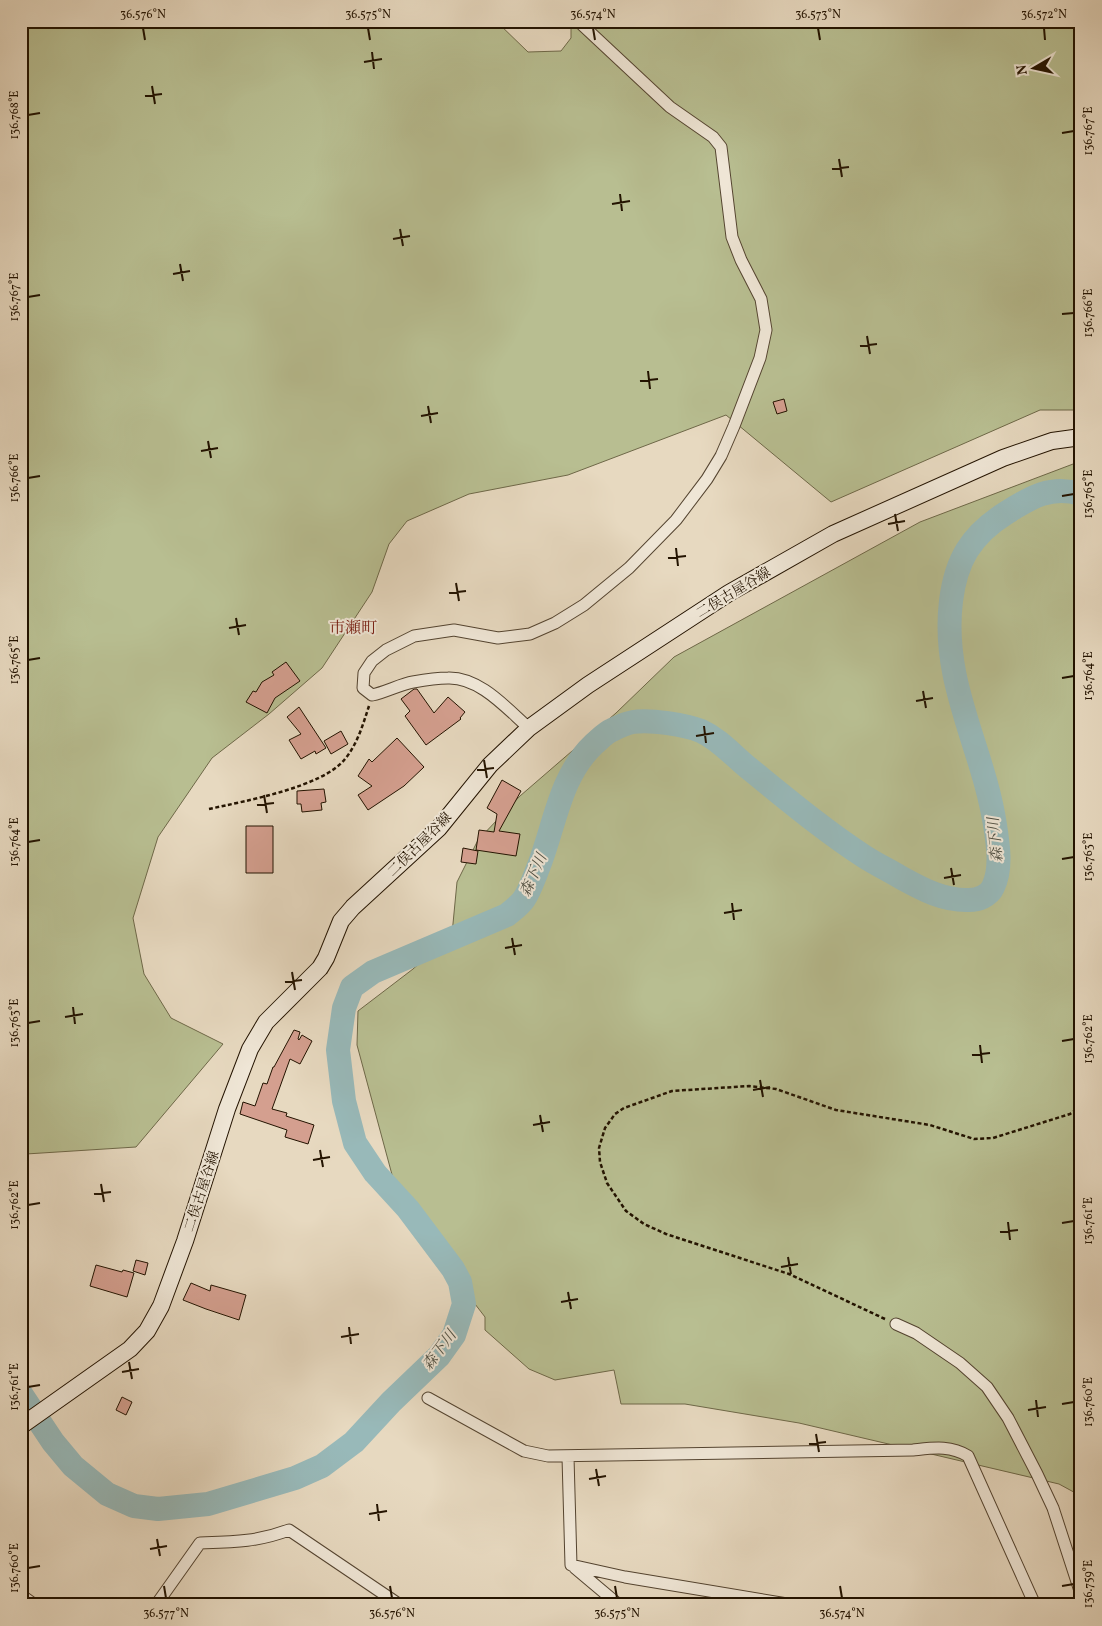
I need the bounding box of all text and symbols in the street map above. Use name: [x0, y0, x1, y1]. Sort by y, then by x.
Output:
text: 36.576°N: [120, 7, 166, 23]
text: 36.575°N: [345, 7, 391, 23]
text: 36.574°N: [570, 7, 616, 23]
text: 36.573°N: [795, 7, 841, 23]
text: 36.572°N: [1021, 7, 1067, 23]
north arrow: [1010, 42, 1060, 92]
text: N: [1012, 63, 1033, 76]
text: 136.768°E: [7, 90, 23, 140]
text: 136.767°E: [1081, 107, 1097, 155]
text: 136.767°E: [7, 273, 23, 321]
text: 136.766°E: [1081, 288, 1097, 338]
text: 136.766°E: [7, 453, 23, 503]
text: 136.765°E: [1081, 470, 1097, 518]
street label: 二俣古屋谷線: [693, 564, 775, 623]
district label: 市瀬町: [329, 618, 377, 640]
text: 136.765°E: [7, 636, 23, 684]
text: 136.764°E: [1081, 651, 1097, 701]
street label: 二俣古屋谷線: [384, 809, 456, 881]
water label: 森下川: [984, 815, 1009, 863]
text: 136.764°E: [7, 817, 23, 867]
text: 136.763°E: [1081, 832, 1097, 882]
water label: 森下川: [516, 849, 554, 900]
text: 136.763°E: [7, 998, 23, 1048]
text: 136.762°E: [1081, 1014, 1097, 1064]
street label: 二俣古屋谷線: [180, 1149, 224, 1234]
text: 136.762°E: [7, 1180, 23, 1230]
text: 136.761°E: [1081, 1197, 1097, 1245]
water label: 森下川: [418, 1325, 463, 1375]
text: 136.761°E: [7, 1363, 23, 1411]
text: 136.760°E: [1081, 1377, 1097, 1427]
text: 136.760°E: [7, 1543, 23, 1593]
text: 136.759°E: [1081, 1560, 1097, 1608]
text: 36.577°N: [143, 1606, 189, 1622]
text: 36.576°N: [369, 1606, 415, 1622]
text: 36.575°N: [594, 1606, 640, 1622]
text: 36.574°N: [819, 1606, 865, 1622]

